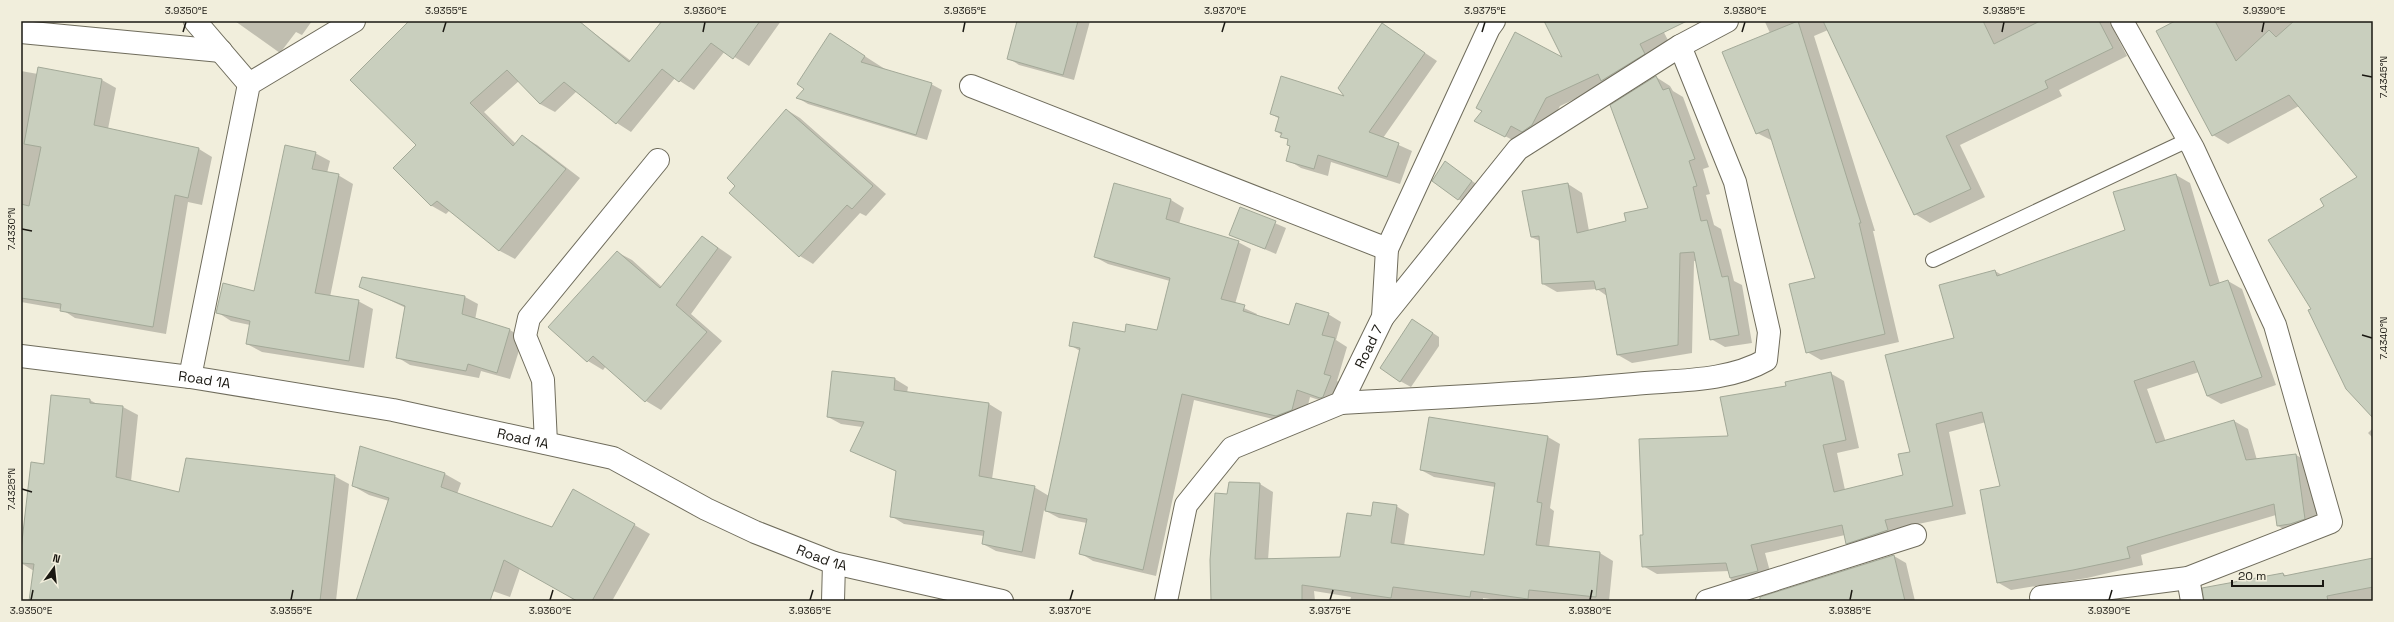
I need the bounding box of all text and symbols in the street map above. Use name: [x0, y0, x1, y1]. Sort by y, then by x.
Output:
text: 3.9350°E: [165, 4, 208, 17]
text: 3.9355°E: [425, 4, 467, 17]
text: 3.9360°E: [684, 4, 727, 17]
text: 3.9365°E: [944, 4, 987, 17]
text: 3.9370°E: [1204, 4, 1246, 17]
text: 3.9375°E: [1464, 4, 1506, 17]
text: 3.9380°E: [1724, 4, 1767, 17]
text: 3.9385°E: [1983, 4, 2026, 17]
text: 3.9390°E: [2243, 4, 2286, 17]
text: 7.4345°N: [2377, 56, 2390, 98]
text: 7.4330°N: [5, 208, 18, 250]
text: 7.4340°N: [2377, 317, 2390, 359]
street label: Road 7: [1350, 322, 1387, 371]
street label: Road 1A: [177, 367, 232, 392]
street label: Road 1A: [495, 424, 551, 453]
text: 7.4325°N: [5, 468, 18, 510]
street label: Road 1A: [794, 540, 849, 575]
north arrow: [34, 548, 74, 588]
text: N: [51, 551, 62, 566]
scale bar: [2232, 562, 2323, 588]
text: 20 m: [2238, 568, 2266, 584]
text: 3.9350°E: [10, 604, 53, 617]
text: 3.9355°E: [270, 604, 312, 617]
text: 3.9360°E: [529, 604, 572, 617]
text: 3.9365°E: [789, 604, 832, 617]
text: 3.9370°E: [1049, 604, 1091, 617]
text: 3.9375°E: [1309, 604, 1351, 617]
text: 3.9380°E: [1569, 604, 1612, 617]
text: 3.9385°E: [1829, 604, 1872, 617]
text: 3.9390°E: [2088, 604, 2131, 617]

